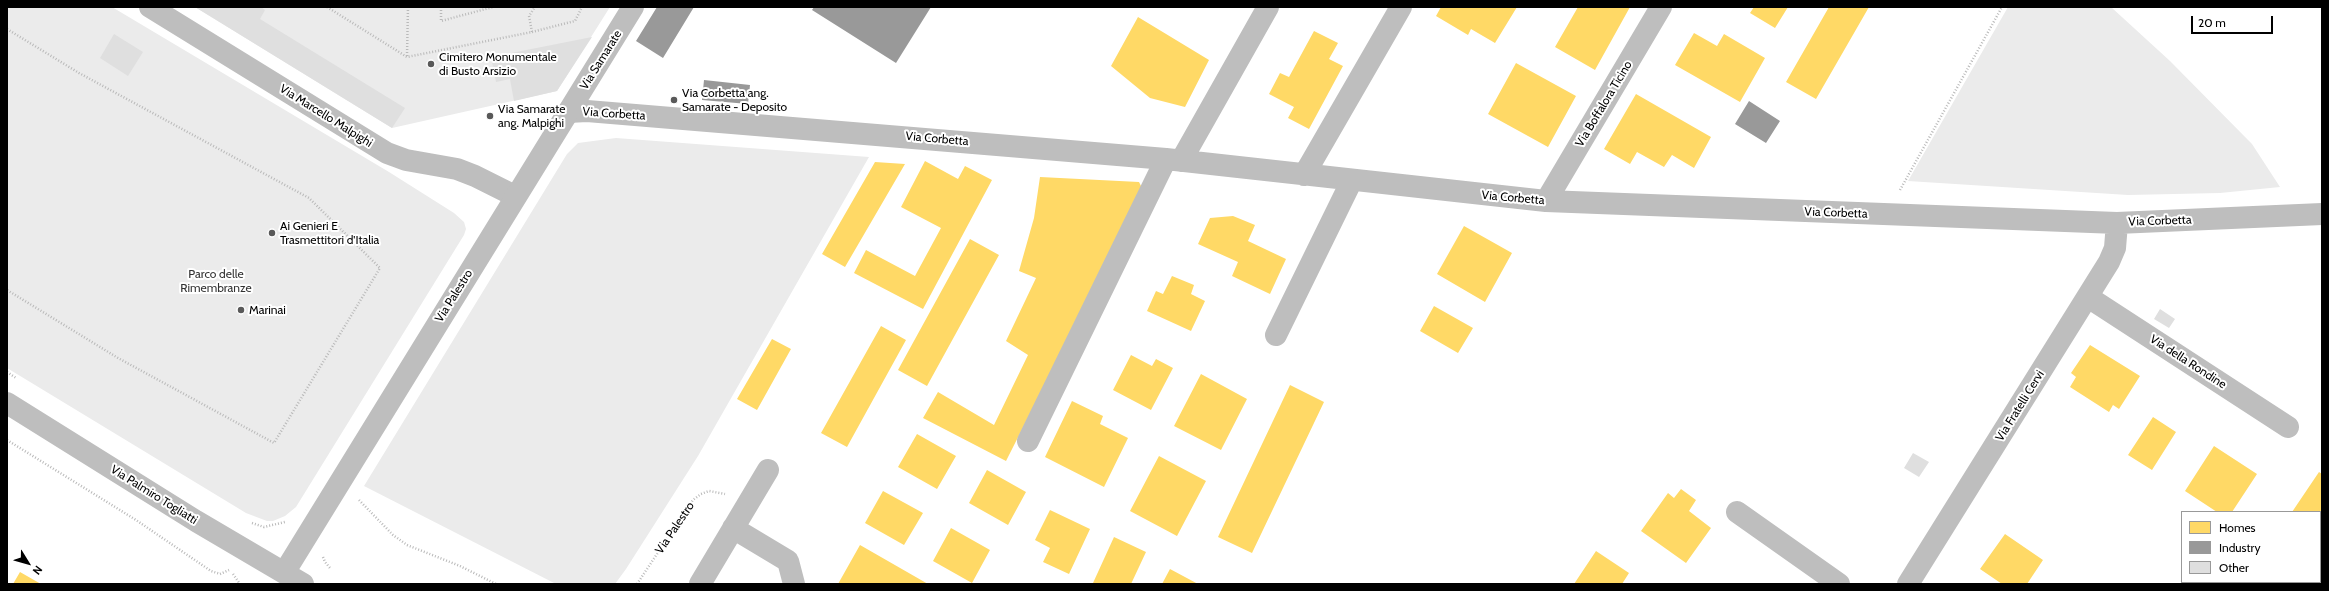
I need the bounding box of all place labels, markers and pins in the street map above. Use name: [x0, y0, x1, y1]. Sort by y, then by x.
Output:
place label: Cimitero Monumentale di Busto Arsizio: [439, 50, 557, 78]
marker: Cimitero Monumentale di Busto Arsizio: [426, 59, 436, 69]
place label: Via Corbetta ang. Samarate - Deposito: [682, 86, 787, 114]
marker: Via Corbetta ang. Samarate - Deposito: [669, 95, 679, 105]
place label: Via Samarate ang. Malpighi: [498, 102, 565, 130]
marker: Via Samarate ang. Malpighi: [485, 111, 495, 121]
place label: Ai Genieri E Trasmettitori d'Italia: [280, 219, 379, 247]
marker: Ai Genieri E Trasmettitori d'Italia: [267, 228, 277, 238]
place label: Marinai: [249, 303, 286, 317]
marker: Marinai: [236, 305, 246, 315]

